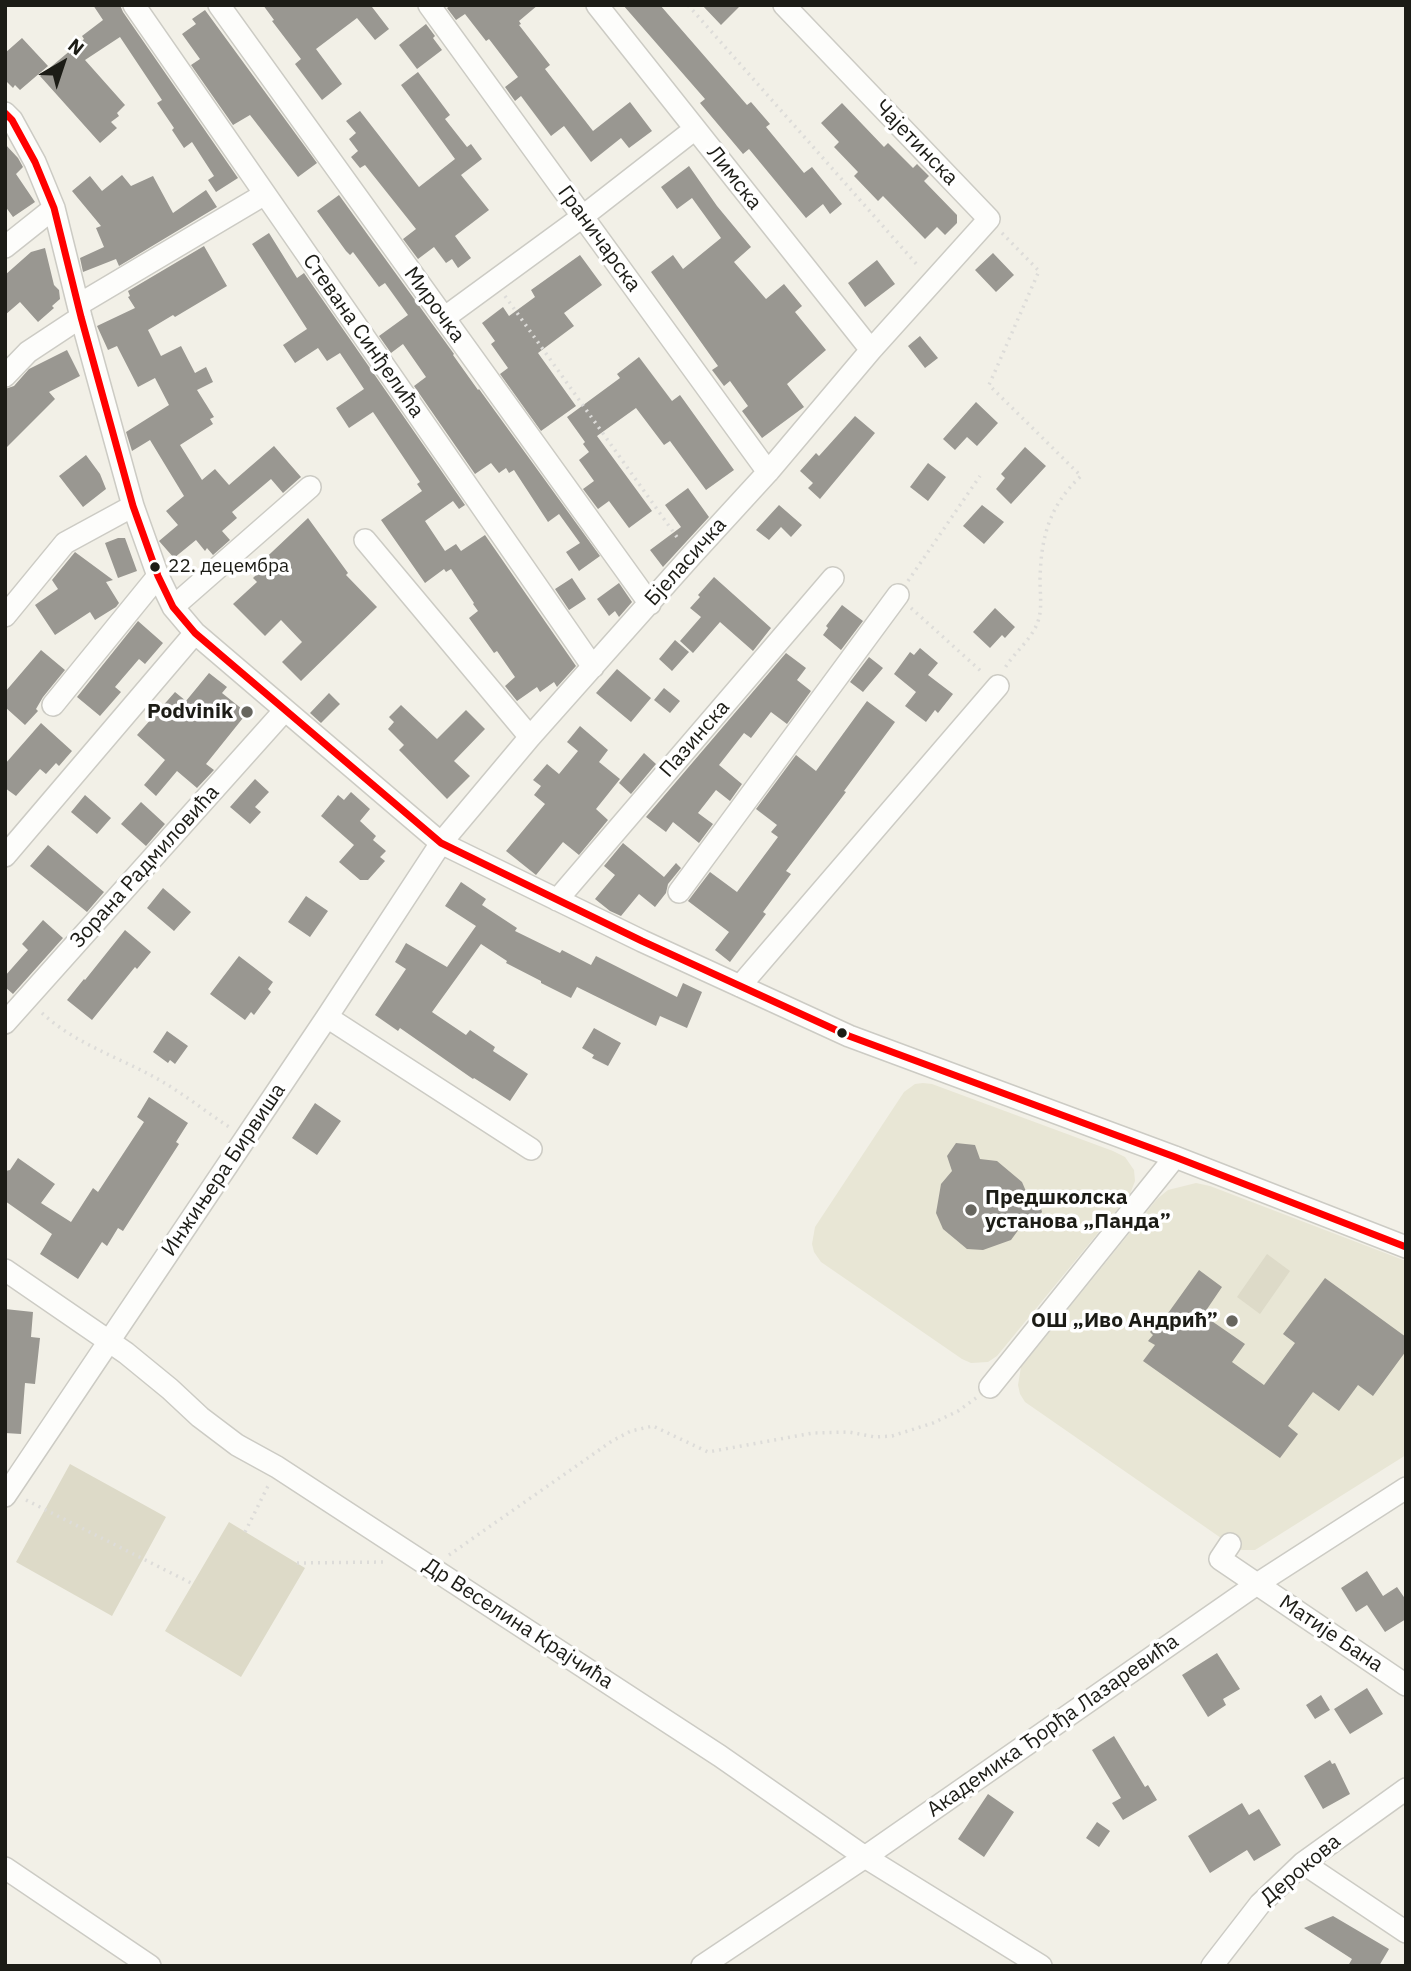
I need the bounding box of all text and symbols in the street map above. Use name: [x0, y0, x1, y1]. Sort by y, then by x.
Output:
north arrow: [28, 28, 98, 98]
text: N: [63, 33, 89, 60]
street label: Чајетинска: [869, 95, 963, 191]
street label: Лимска: [701, 141, 767, 215]
street label: Граничарска: [552, 181, 646, 297]
street label: Стевана Синђелића: [297, 249, 429, 423]
street label: Мирочка: [398, 262, 470, 348]
street label: Бјеласичка: [640, 513, 732, 611]
place label: 22. децембра: [168, 556, 289, 578]
marker: 22. децембра: [148, 560, 162, 574]
street label: Пазинска: [655, 695, 735, 783]
place label: Podvinik: [147, 699, 233, 725]
marker: Podvinik: [239, 704, 255, 720]
street label: Зорана Радмиловића: [65, 780, 225, 954]
unlabelled marker: [835, 1026, 849, 1040]
street label: Инжињера Бирвиша: [157, 1079, 291, 1261]
place label: Предшколска установа „Панда”: [985, 1185, 1171, 1235]
marker: Предшколска установа „Панда”: [963, 1202, 979, 1218]
place label: ОШ „Иво Андрић”: [1031, 1308, 1218, 1334]
marker: ОШ „Иво Андрић”: [1224, 1313, 1240, 1329]
street label: Др Веселина Крајчића: [418, 1553, 618, 1695]
street label: Матије Бана: [1274, 1590, 1388, 1678]
street label: Академика Ђорђа Лазаревића: [922, 1629, 1184, 1823]
street label: Дерокова: [1256, 1829, 1346, 1911]

